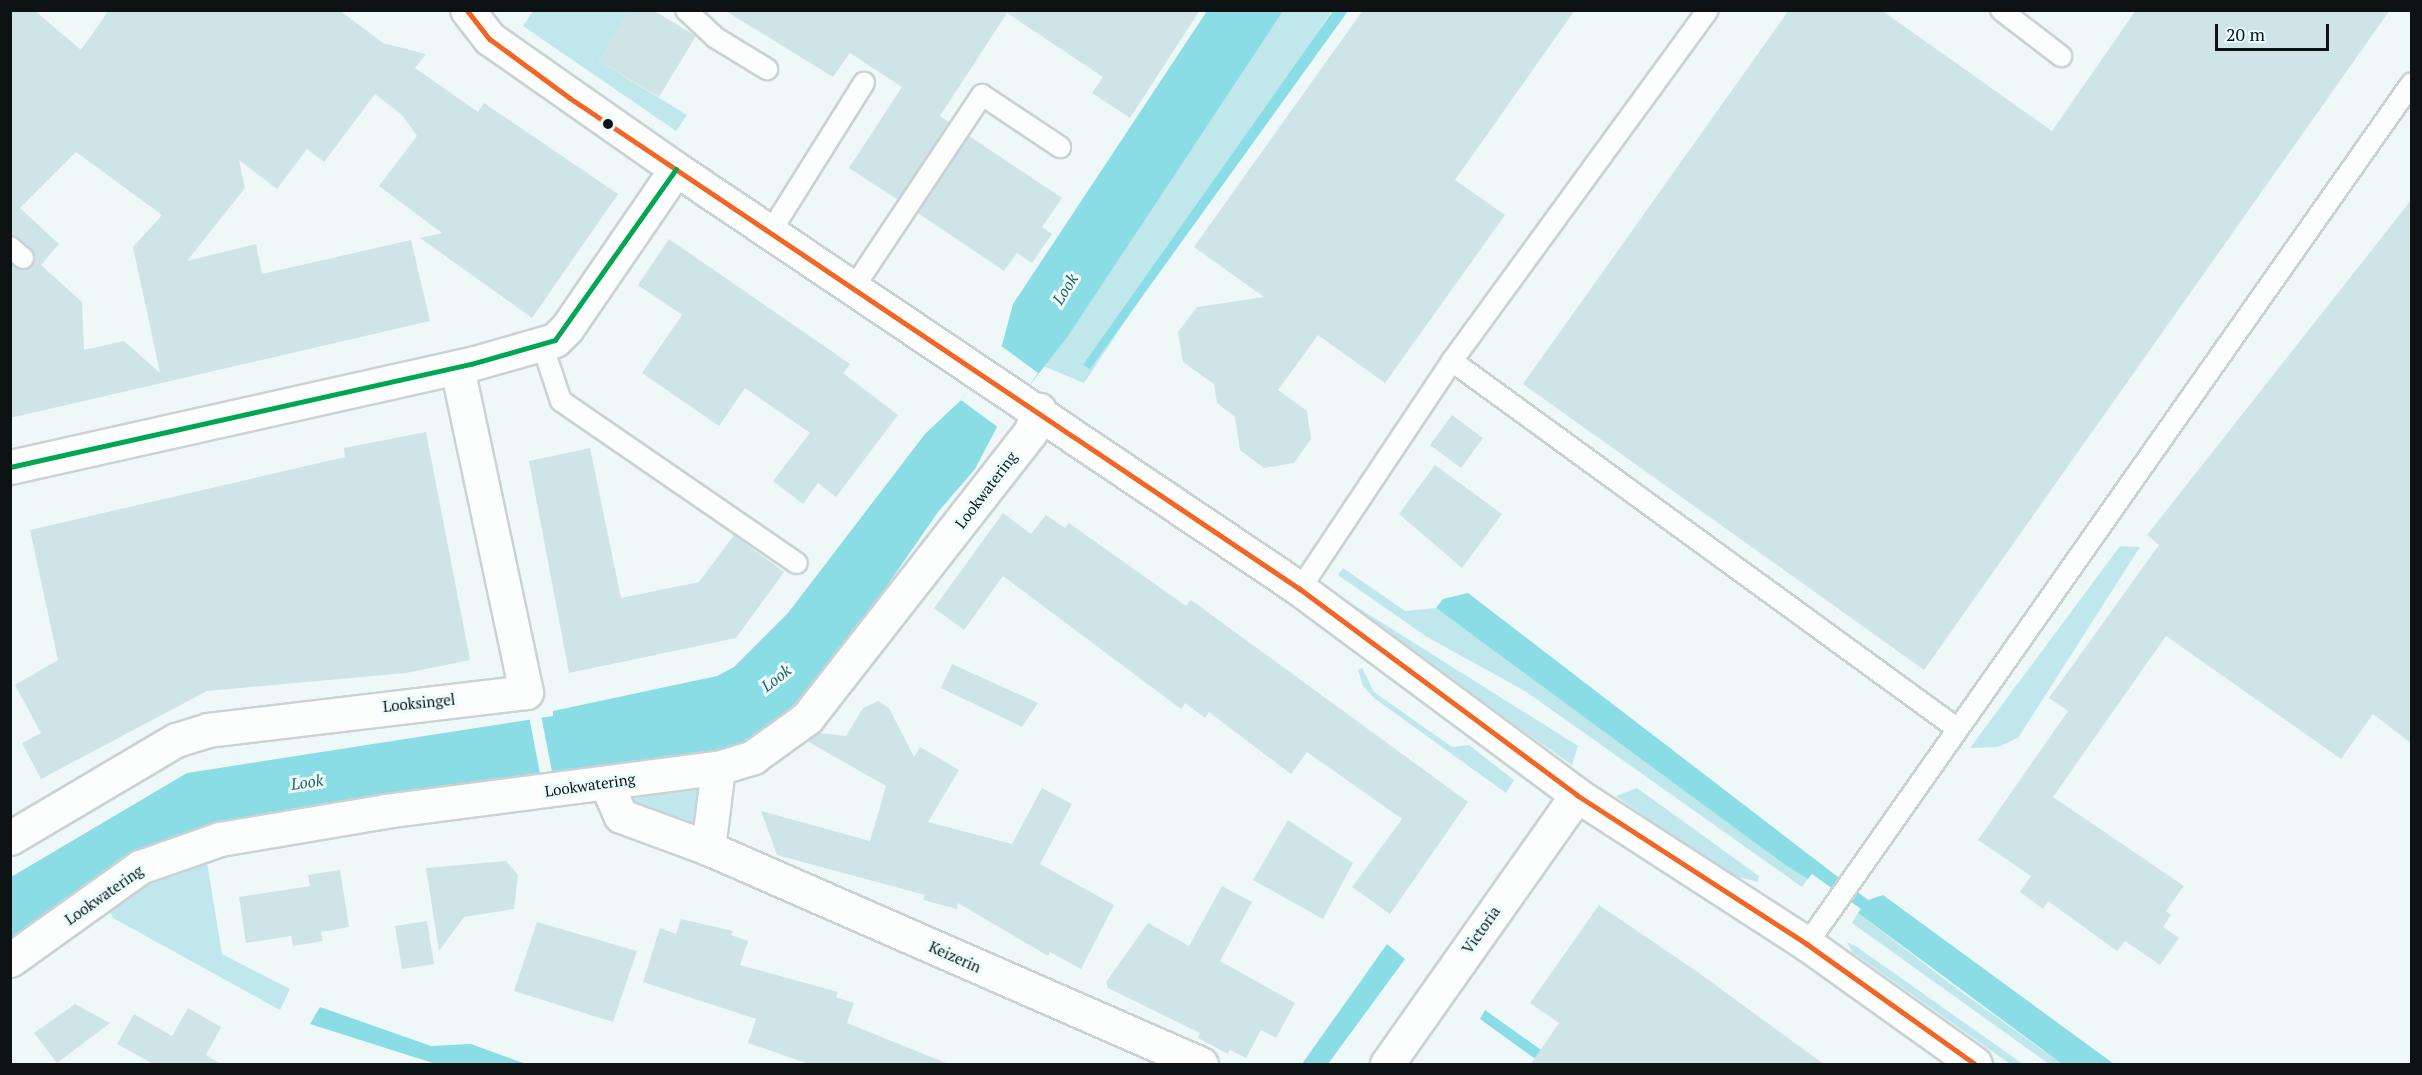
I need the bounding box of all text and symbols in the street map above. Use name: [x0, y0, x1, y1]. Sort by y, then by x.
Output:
scale bar: [2218, 12, 2332, 50]
text: 20 m: [2226, 22, 2265, 46]
unlabelled marker: [602, 118, 614, 130]
water label: Look: [1048, 270, 1082, 308]
street label: Lookwatering: [951, 448, 1021, 532]
water label: Look: [757, 660, 795, 696]
street label: Looksingel: [382, 690, 456, 716]
water label: Look: [290, 770, 324, 794]
street label: Lookwatering: [544, 770, 636, 800]
street label: Lookwatering: [61, 861, 147, 929]
street label: Victoria: [1458, 903, 1504, 957]
street label: Keizerin: [926, 938, 984, 976]

